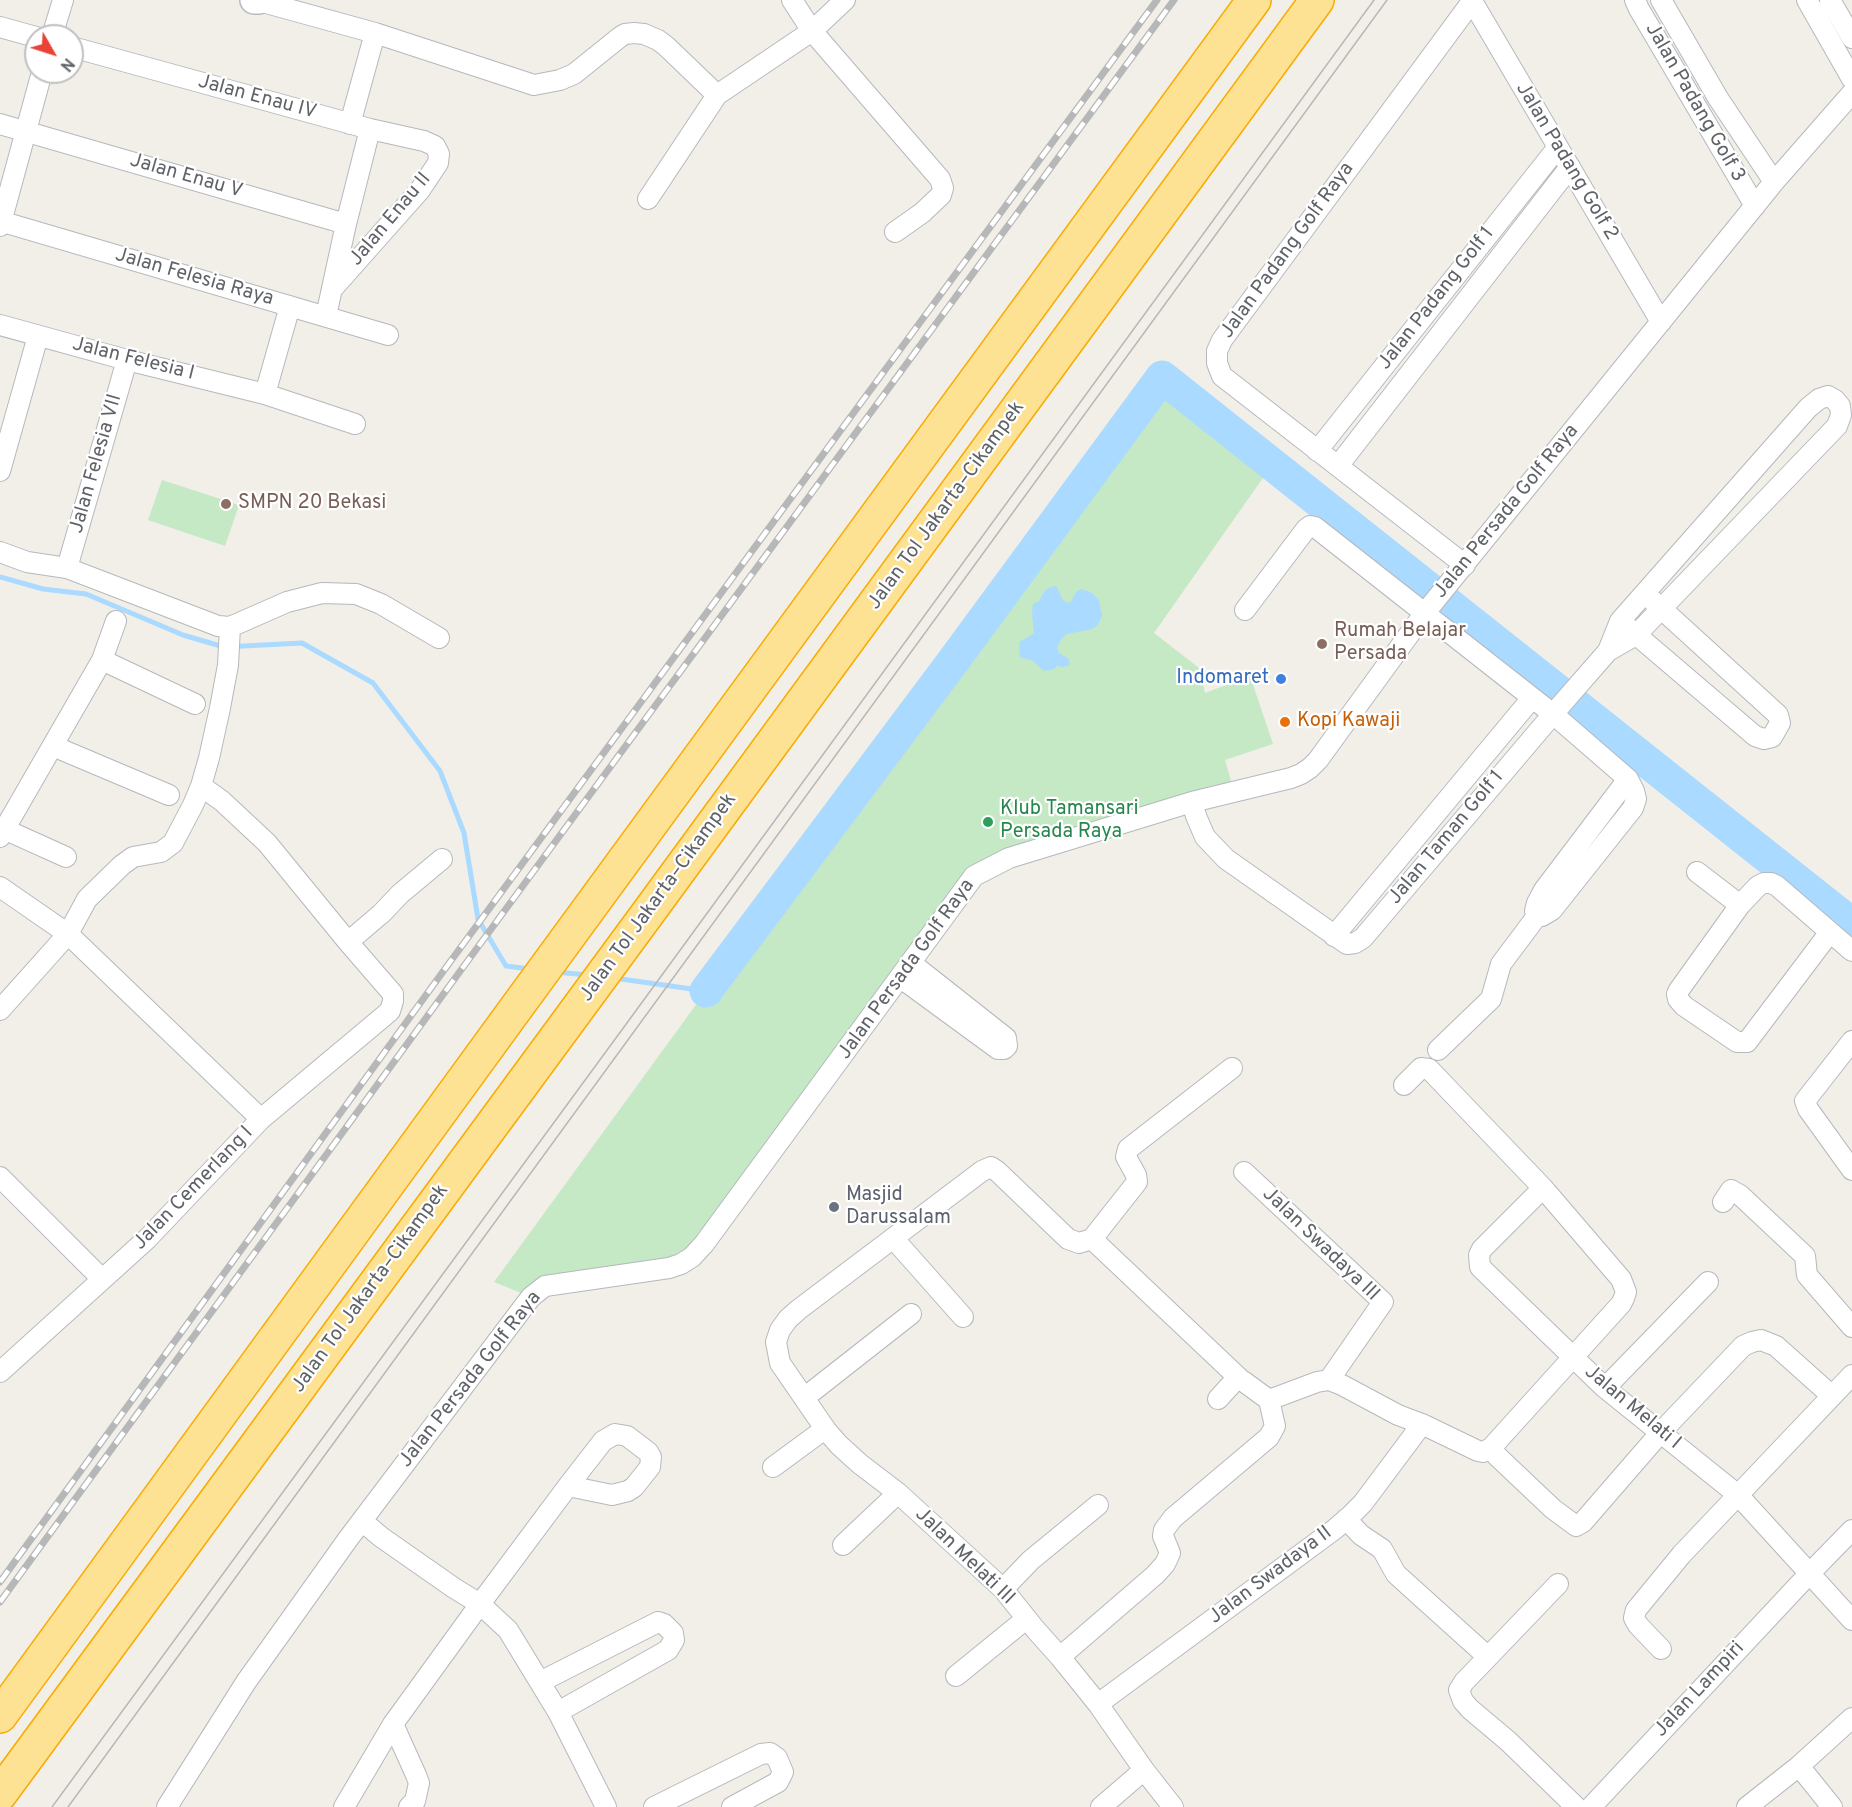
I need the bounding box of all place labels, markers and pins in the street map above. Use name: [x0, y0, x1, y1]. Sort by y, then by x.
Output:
place label: SMPN 20 Bekasi: [238, 492, 386, 516]
marker: SMPN 20 Bekasi: [219, 497, 233, 511]
place label: Rumah Belajar Persada: [1334, 620, 1466, 667]
marker: Rumah Belajar Persada: [1315, 637, 1329, 651]
place label: Indomaret: [1176, 667, 1269, 691]
marker: Indomaret: [1274, 672, 1288, 686]
place label: Kopi Kawaji: [1297, 710, 1400, 734]
marker: Kopi Kawaji: [1278, 715, 1292, 729]
place label: Klub Tamansari Persada Raya: [1000, 798, 1139, 845]
marker: Klub Tamansari Persada Raya: [981, 815, 995, 829]
place label: Masjid Darussalam: [846, 1184, 951, 1231]
marker: Masjid Darussalam: [827, 1200, 841, 1214]

